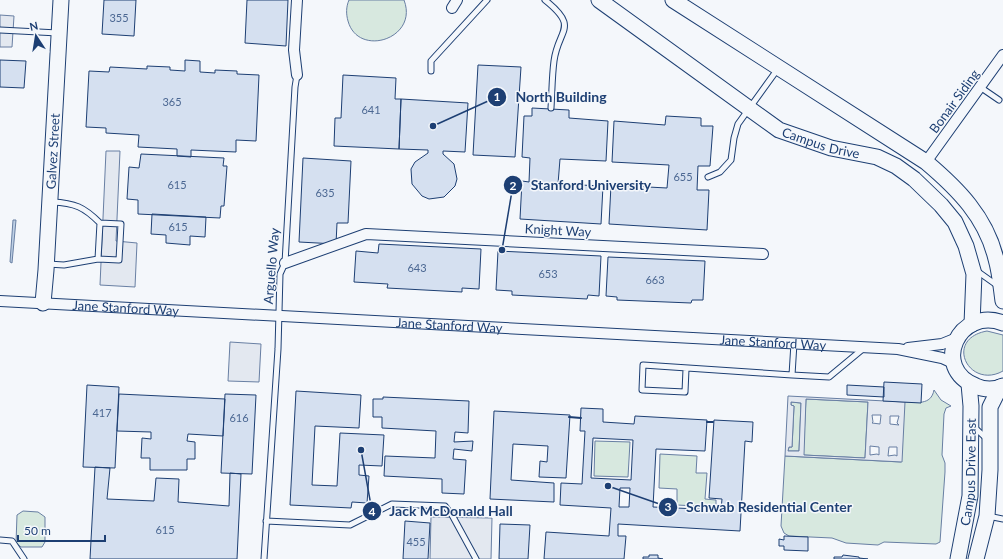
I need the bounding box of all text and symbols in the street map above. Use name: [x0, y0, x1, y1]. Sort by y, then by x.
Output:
house number: 355: [109, 11, 129, 24]
north arrow: [16, 16, 56, 56]
text: N: [28, 18, 39, 33]
street label: Bonair Siding: [926, 66, 983, 136]
callout: North Building: [487, 84, 614, 110]
text: North Building: [515, 88, 607, 105]
text: 1: [494, 89, 501, 104]
house number: 365: [162, 95, 182, 108]
house number: 641: [361, 103, 381, 116]
street label: Galvez Street: [43, 113, 63, 190]
street label: Campus Drive: [780, 124, 861, 161]
house number: 655: [673, 170, 693, 183]
callout: Stanford University: [503, 172, 660, 198]
text: Stanford University: [531, 176, 652, 193]
house number: 615: [167, 178, 187, 191]
text: 2: [510, 178, 517, 193]
house number: 635: [315, 186, 335, 199]
house number: 615: [168, 220, 188, 233]
street label: Knight Way: [524, 220, 592, 240]
street label: Arguello Way: [260, 227, 282, 305]
house number: 643: [407, 261, 427, 274]
house number: 653: [538, 267, 558, 280]
house number: 663: [645, 273, 665, 286]
street label: Jane Stanford Way: [72, 297, 180, 319]
street label: Jane Stanford Way: [396, 314, 503, 336]
street label: Jane Stanford Way: [719, 331, 827, 353]
house number: 417: [92, 406, 112, 419]
house number: 616: [229, 411, 249, 424]
street label: Campus Drive East: [957, 418, 979, 527]
callout: Schwab Residential Center: [658, 494, 860, 520]
callout: Jack McDonald Hall: [362, 498, 521, 524]
text: Schwab Residential Center: [686, 498, 853, 515]
text: 3: [665, 499, 672, 514]
text: Jack McDonald Hall: [389, 502, 513, 519]
text: 4: [369, 504, 376, 519]
scale bar: [18, 517, 105, 543]
text: 50 m: [24, 523, 51, 538]
house number: 615: [155, 523, 175, 536]
house number: 455: [406, 535, 426, 548]

